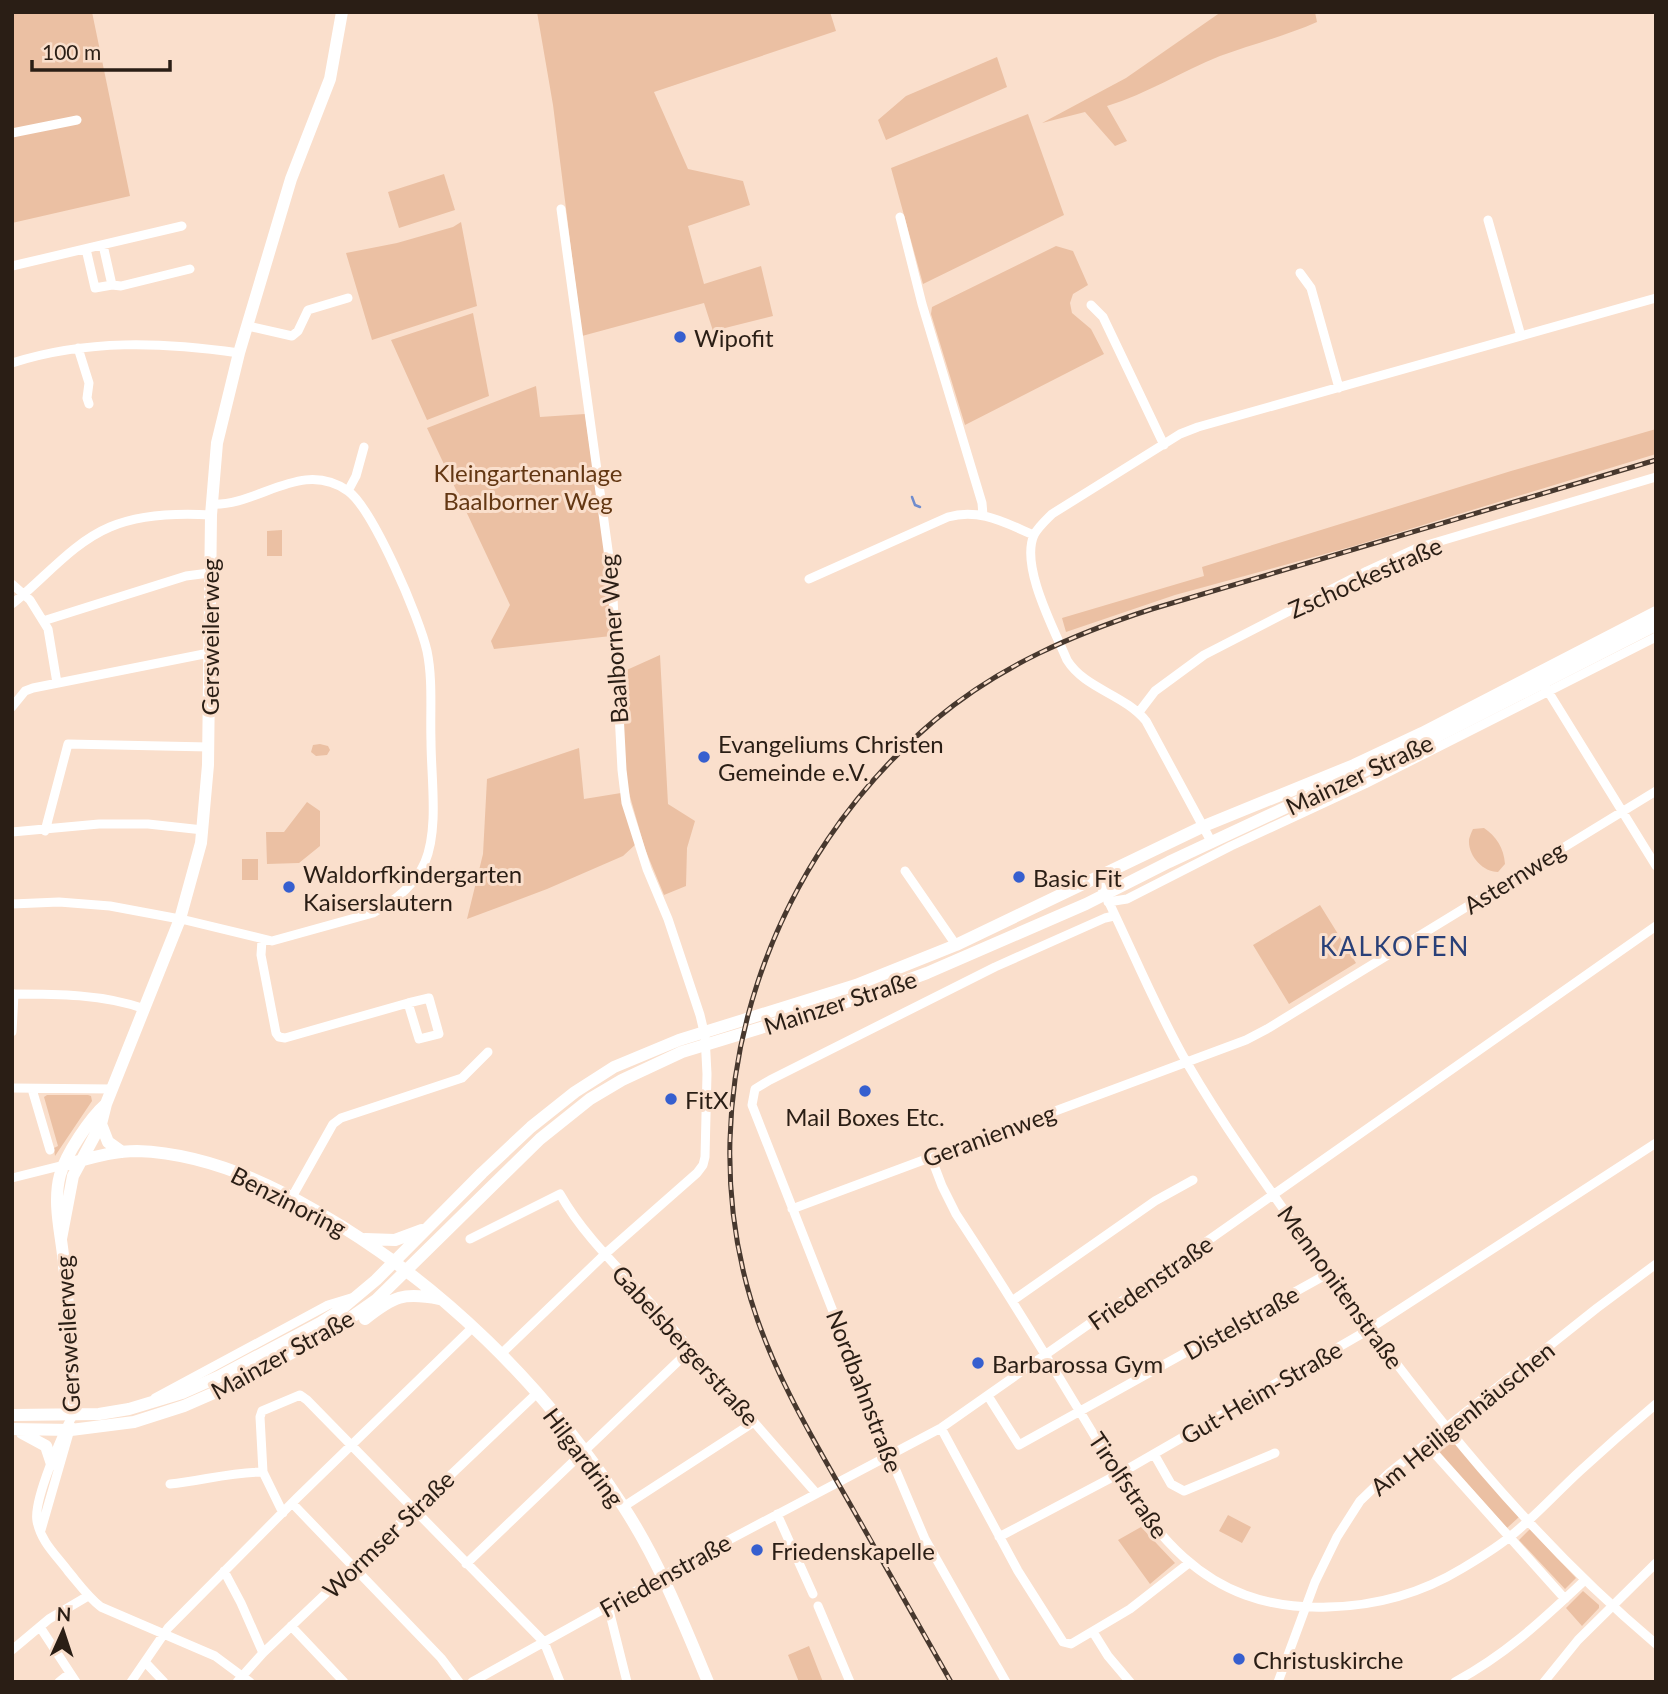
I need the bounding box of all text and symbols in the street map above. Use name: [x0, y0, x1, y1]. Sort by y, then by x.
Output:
scale bar: [32, 28, 170, 72]
text: 100 m: [42, 39, 101, 64]
place label: Wipofit: [694, 323, 774, 352]
marker: Wipofit: [672, 329, 688, 345]
park label: Kleingartenanlage Baalborner Weg: [433, 458, 623, 515]
street label: Zschockestraße: [1284, 530, 1446, 624]
street label: Baalborner Weg: [593, 553, 633, 725]
street label: Gersweilerweg: [195, 558, 224, 716]
street label: Mainzer Straße: [1281, 727, 1437, 821]
place label: Evangeliums Christen Gemeinde e.V.: [718, 729, 944, 786]
marker: Evangeliums Christen Gemeinde e.V.: [696, 749, 712, 765]
street label: Asternweg: [1458, 835, 1570, 919]
place label: Waldorfkindergarten Kaiserslautern: [303, 859, 522, 916]
place label: Basic Fit: [1033, 863, 1122, 892]
marker: Basic Fit: [1011, 869, 1027, 885]
marker: Waldorfkindergarten Kaiserslautern: [281, 879, 297, 895]
district label: KALKOFEN: [1320, 930, 1470, 962]
street label: Mainzer Straße: [760, 964, 920, 1040]
marker: Mail Boxes Etc.: [857, 1083, 873, 1099]
place label: FitX: [685, 1085, 729, 1114]
marker: FitX: [663, 1091, 679, 1107]
street label: Geranienweg: [918, 1098, 1060, 1172]
place label: Mail Boxes Etc.: [785, 1102, 945, 1131]
street label: Benzinoring: [227, 1160, 351, 1242]
street label: Mennonitenstraße: [1272, 1200, 1410, 1374]
street label: Friedenstraße: [1082, 1228, 1218, 1336]
street label: Gersweilerweg: [48, 1255, 86, 1413]
street label: Gabelsbergerstraße: [606, 1259, 766, 1431]
street label: Distelstraße: [1178, 1279, 1304, 1365]
street label: Mainzer Straße: [206, 1303, 358, 1405]
street label: Nordbahnstraße: [821, 1306, 909, 1476]
street label: Gut-Heim-Straße: [1175, 1334, 1347, 1450]
street label: Am Heiligenhäuschen: [1364, 1335, 1560, 1501]
place label: Barbarossa Gym: [992, 1349, 1163, 1378]
marker: Barbarossa Gym: [970, 1355, 986, 1371]
street label: Hilgardring: [537, 1402, 631, 1512]
street label: Tirolfstraße: [1083, 1426, 1175, 1544]
street label: Wormser Straße: [316, 1464, 460, 1604]
street label: Friedenstraße: [594, 1527, 736, 1623]
place label: Friedenskapelle: [771, 1536, 935, 1565]
marker: Friedenskapelle: [749, 1542, 765, 1558]
north arrow: [28, 1596, 98, 1666]
text: N: [56, 1602, 72, 1625]
place label: Christuskirche: [1253, 1645, 1403, 1674]
marker: Christuskirche: [1231, 1651, 1247, 1667]

